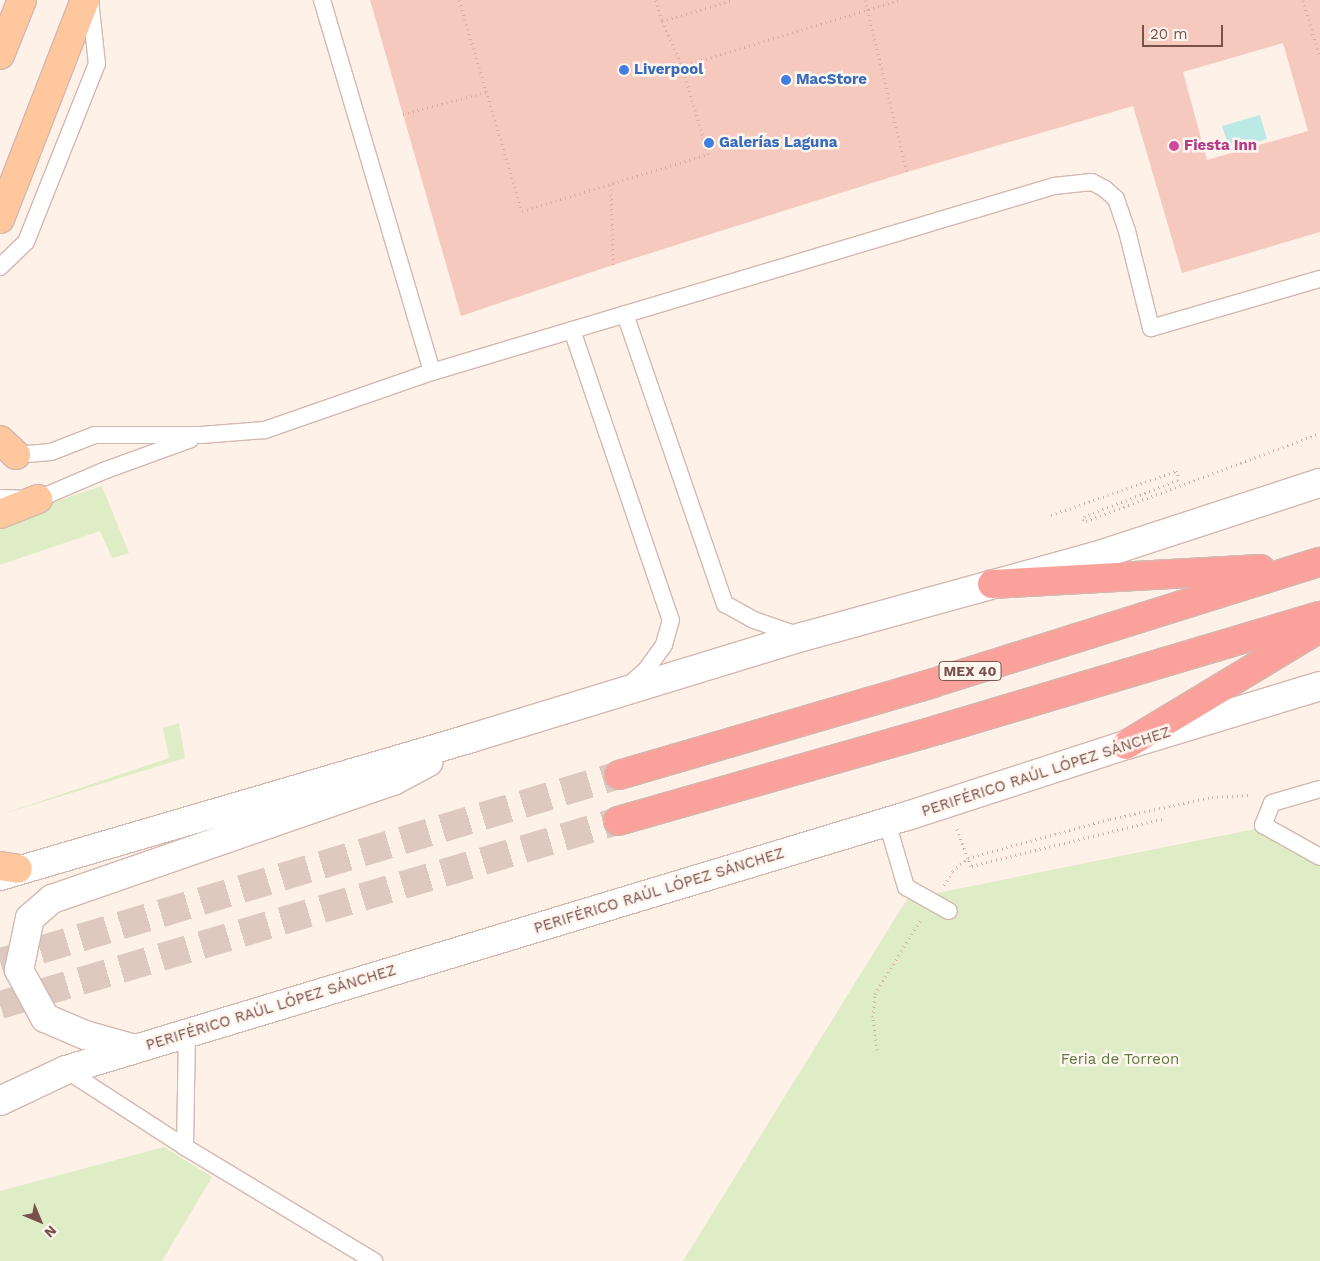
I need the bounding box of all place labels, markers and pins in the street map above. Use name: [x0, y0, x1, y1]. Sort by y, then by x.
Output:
place label: Liverpool: [634, 61, 703, 79]
marker: Liverpool: [618, 64, 630, 76]
place label: MacStore: [796, 71, 867, 89]
marker: MacStore: [780, 74, 792, 86]
place label: Galerías Laguna: [719, 134, 837, 152]
marker: Galerías Laguna: [703, 137, 715, 149]
place label: Fiesta Inn: [1184, 137, 1257, 155]
marker: Fiesta Inn: [1168, 140, 1180, 152]

